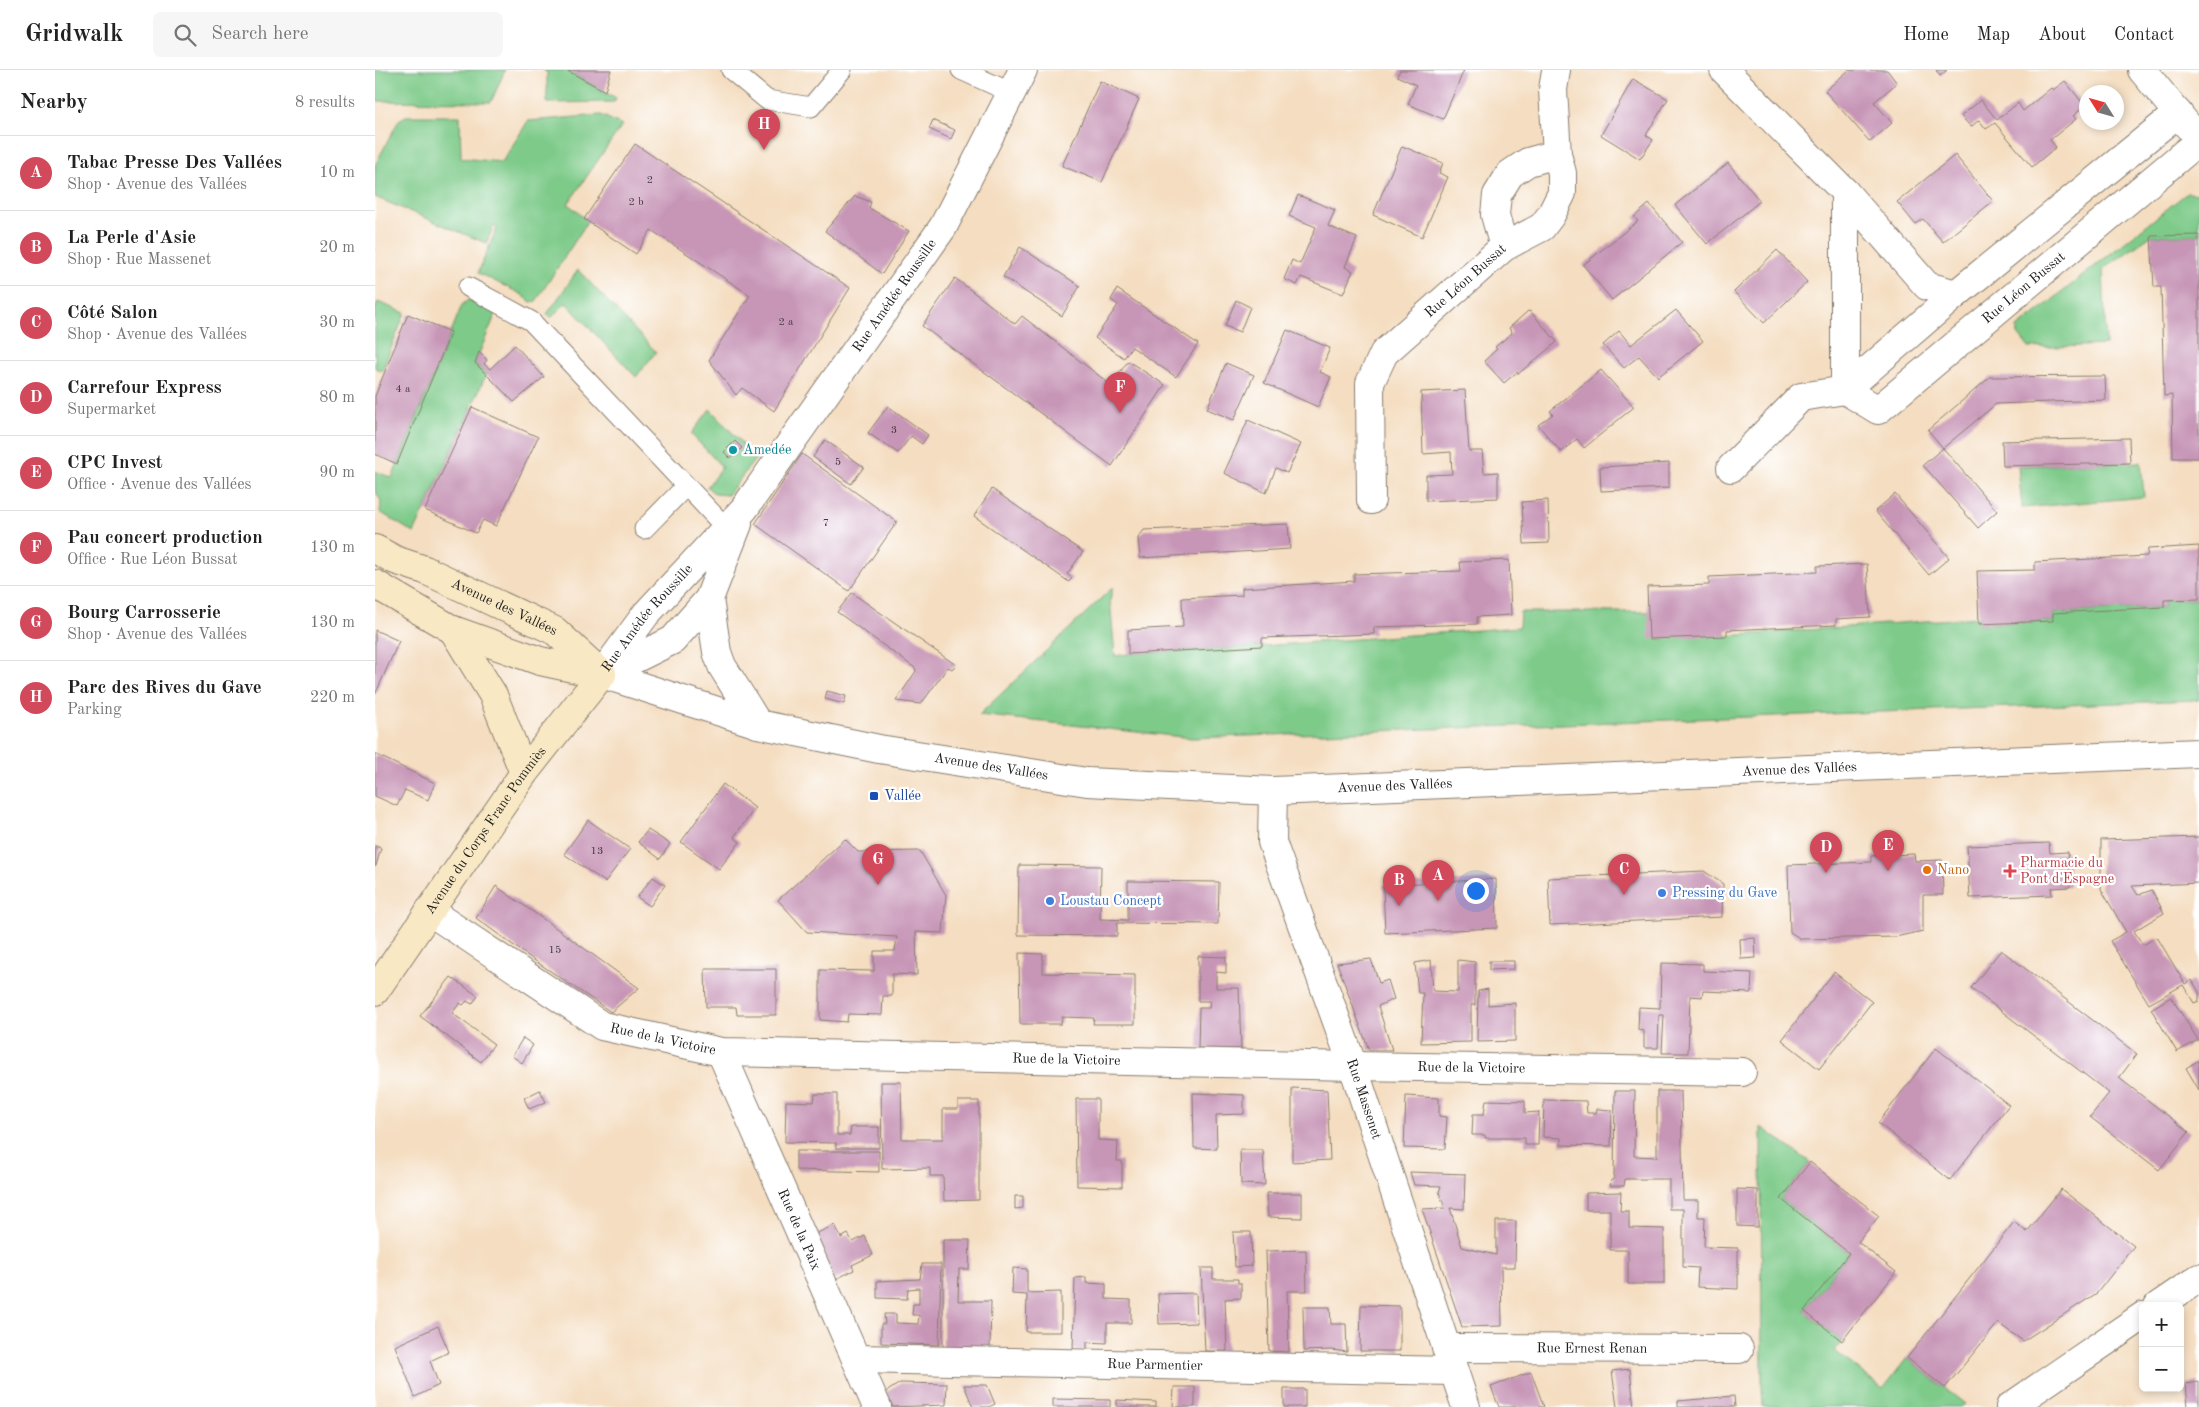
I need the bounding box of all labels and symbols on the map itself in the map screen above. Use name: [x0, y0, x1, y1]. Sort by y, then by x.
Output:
north arrow: [2079, 85, 2124, 130]
pin: H: [748, 109, 780, 150]
house number: 2: [647, 175, 653, 186]
house number: 2 b: [628, 197, 644, 208]
street label: Rue Amédée Roussille: [850, 237, 939, 355]
street label: Rue Léon Bussat: [1422, 241, 1509, 320]
street label: Rue Léon Bussat: [1980, 249, 2068, 326]
house number: 2 a: [779, 317, 794, 328]
pin: F: [1104, 372, 1136, 413]
house number: 4 a: [396, 384, 411, 395]
house number: 3: [891, 425, 897, 436]
place label: Amedée: [743, 443, 791, 457]
marker: Amedée: [727, 444, 739, 456]
house number: 5: [835, 457, 841, 468]
house number: 7: [823, 518, 829, 529]
street label: Rue Amédée Roussille: [599, 562, 695, 674]
street label: Avenue des Vallées: [449, 576, 559, 638]
street label: Avenue du Corps Franc Pommiès: [423, 744, 549, 917]
street label: Avenue des Vallées: [933, 751, 1049, 783]
street label: Avenue des Vallées: [1741, 760, 1857, 779]
street label: Avenue des Vallées: [1337, 777, 1453, 795]
place label: Vallée: [884, 789, 921, 803]
marker: Vallée: [868, 790, 880, 802]
pin: E: [1872, 830, 1904, 871]
pin: D: [1810, 832, 1842, 873]
pin: G: [862, 844, 894, 885]
house number: 13: [591, 846, 603, 857]
pin: C: [1608, 854, 1640, 895]
place label: Pharmacie du Pont d'Espagne: [2020, 856, 2114, 886]
pin: A: [1422, 860, 1454, 901]
place label: Nano: [1937, 863, 1969, 877]
marker: Nano: [1921, 864, 1933, 876]
pin: B: [1383, 865, 1415, 906]
marker: Pharmacie du Pont d'Espagne: [2004, 865, 2016, 877]
your location: [1463, 878, 1489, 904]
place label: Pressing du Gave: [1672, 886, 1777, 900]
marker: Pressing du Gave: [1656, 887, 1668, 899]
place label: Loustau Concept: [1060, 894, 1162, 908]
marker: Loustau Concept: [1044, 895, 1056, 907]
house number: 15: [549, 945, 561, 956]
street label: Rue de la Victoire: [609, 1021, 717, 1058]
street label: Rue de la Victoire: [1012, 1051, 1121, 1068]
street label: Rue Massenet: [1344, 1057, 1384, 1141]
street label: Rue de la Victoire: [1417, 1060, 1525, 1076]
street label: Rue de la Paix: [775, 1187, 823, 1272]
street label: Rue Ernest Renan: [1537, 1341, 1648, 1356]
street label: Rue Parmentier: [1107, 1357, 1203, 1373]

